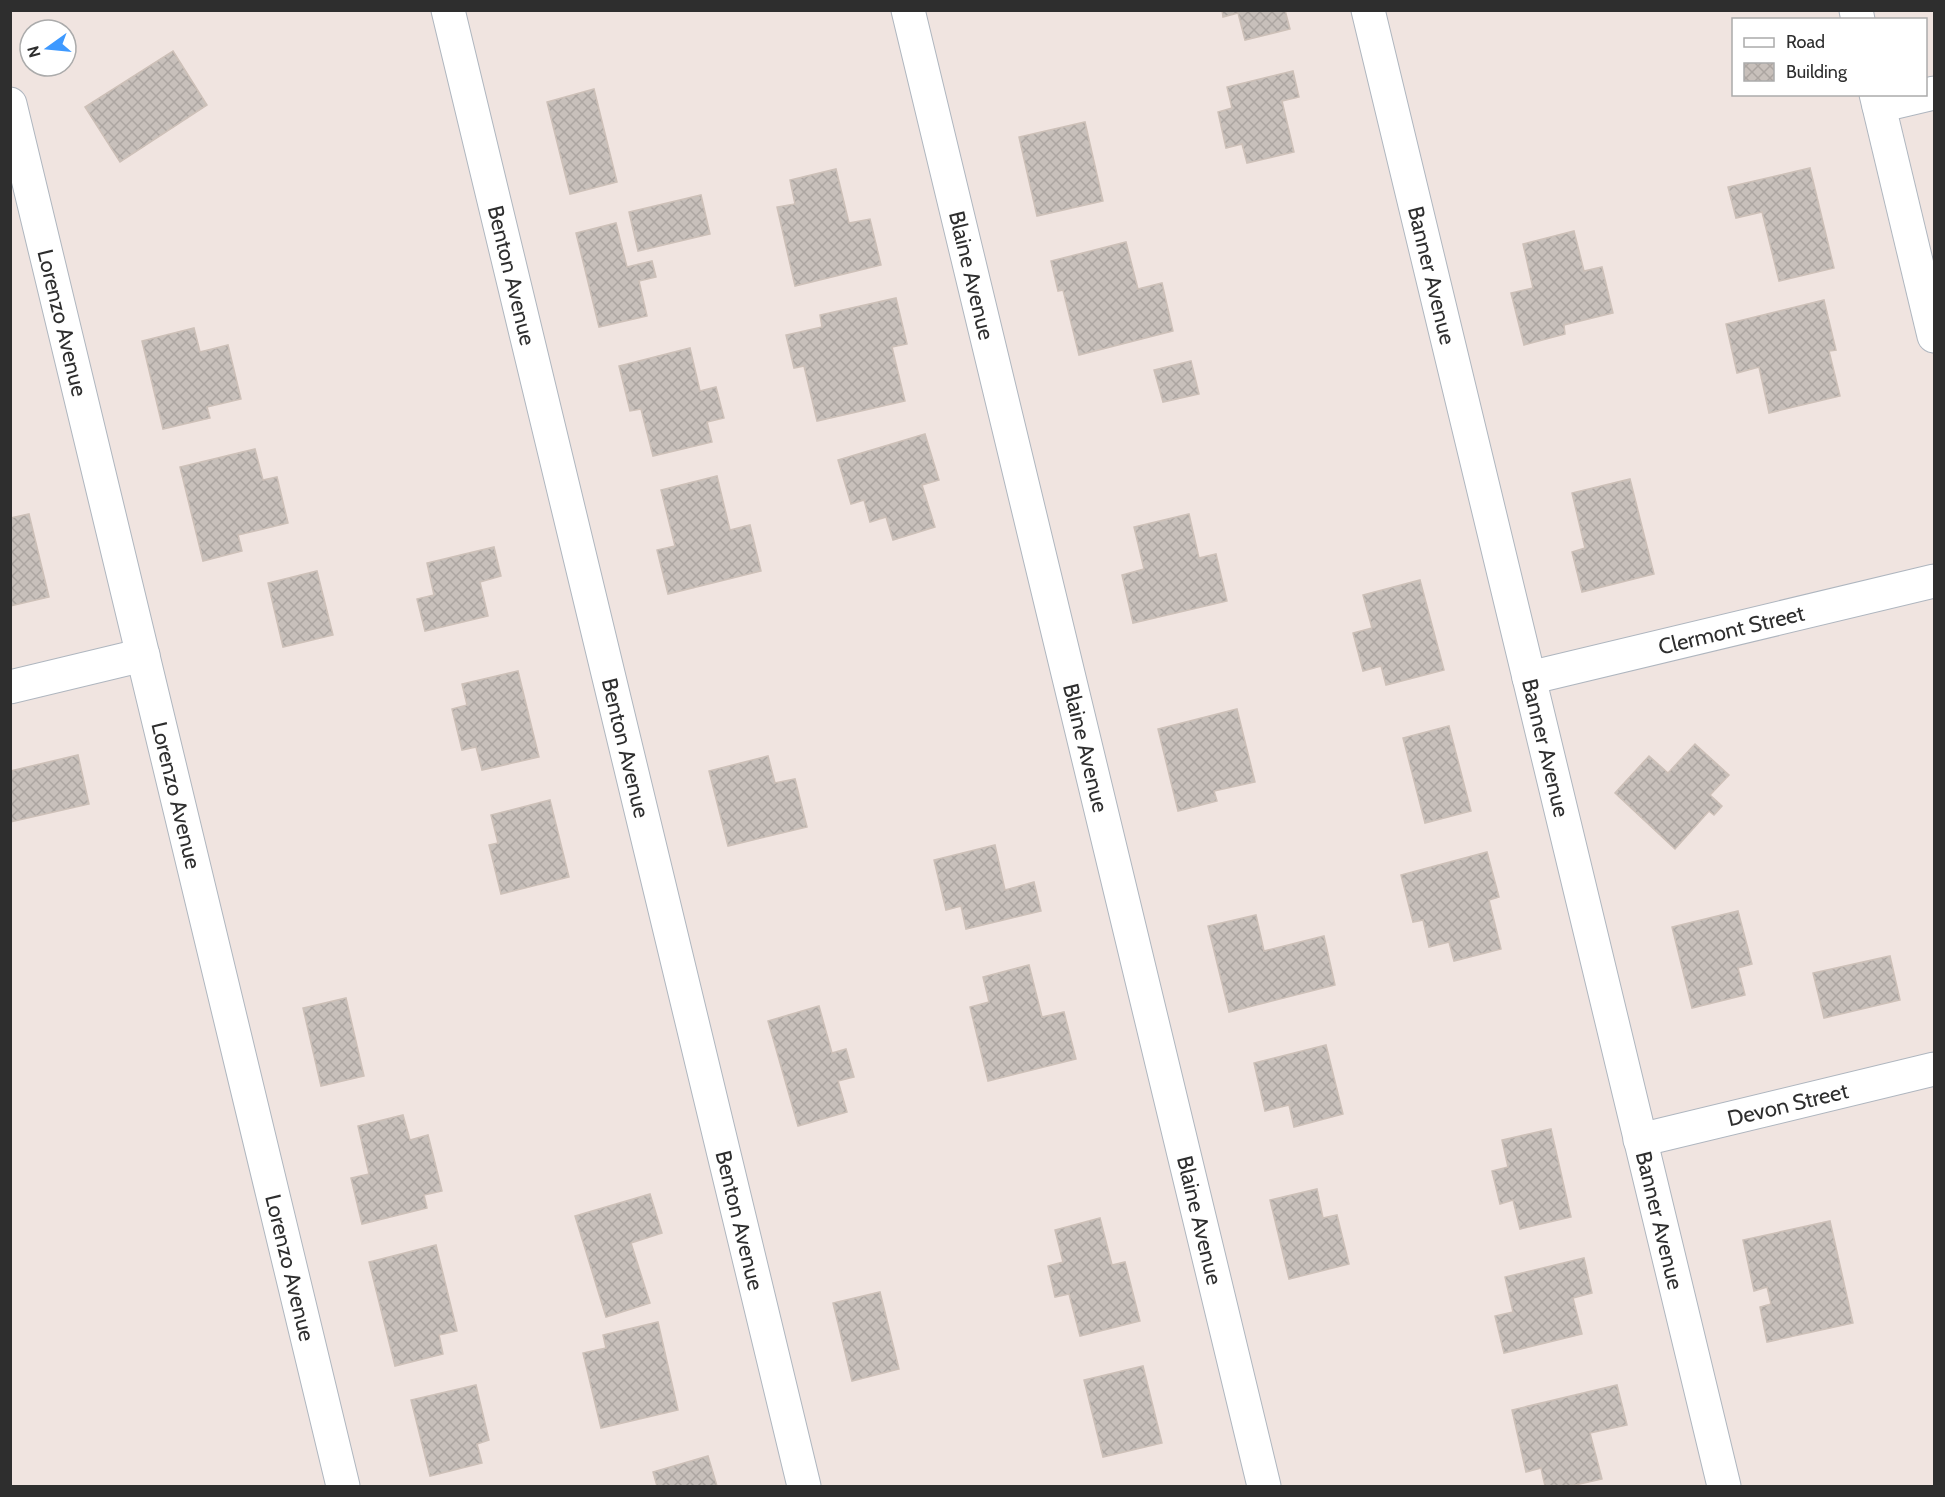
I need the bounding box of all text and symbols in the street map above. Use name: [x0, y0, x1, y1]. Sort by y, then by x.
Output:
north arrow: [18, 18, 78, 78]
legend: [1732, 18, 1927, 96]
text: Road: [1786, 31, 1825, 53]
text: N: [23, 44, 45, 60]
text: Building: [1786, 61, 1848, 83]
street label: Benton Avenue: [482, 203, 541, 348]
street label: Banner Avenue: [1402, 204, 1461, 347]
street label: Blaine Avenue: [943, 208, 1000, 343]
street label: Lorenzo Avenue: [32, 247, 93, 399]
street label: Clermont Street: [1656, 599, 1808, 661]
street label: Benton Avenue: [596, 675, 655, 821]
street label: Banner Avenue: [1516, 676, 1575, 820]
street label: Blaine Avenue: [1057, 681, 1114, 815]
street label: Lorenzo Avenue: [145, 719, 207, 871]
street label: Devon Street: [1725, 1077, 1852, 1132]
street label: Benton Avenue: [710, 1148, 769, 1293]
street label: Banner Avenue: [1630, 1149, 1689, 1292]
street label: Blaine Avenue: [1171, 1153, 1228, 1288]
street label: Lorenzo Avenue: [259, 1192, 321, 1344]

